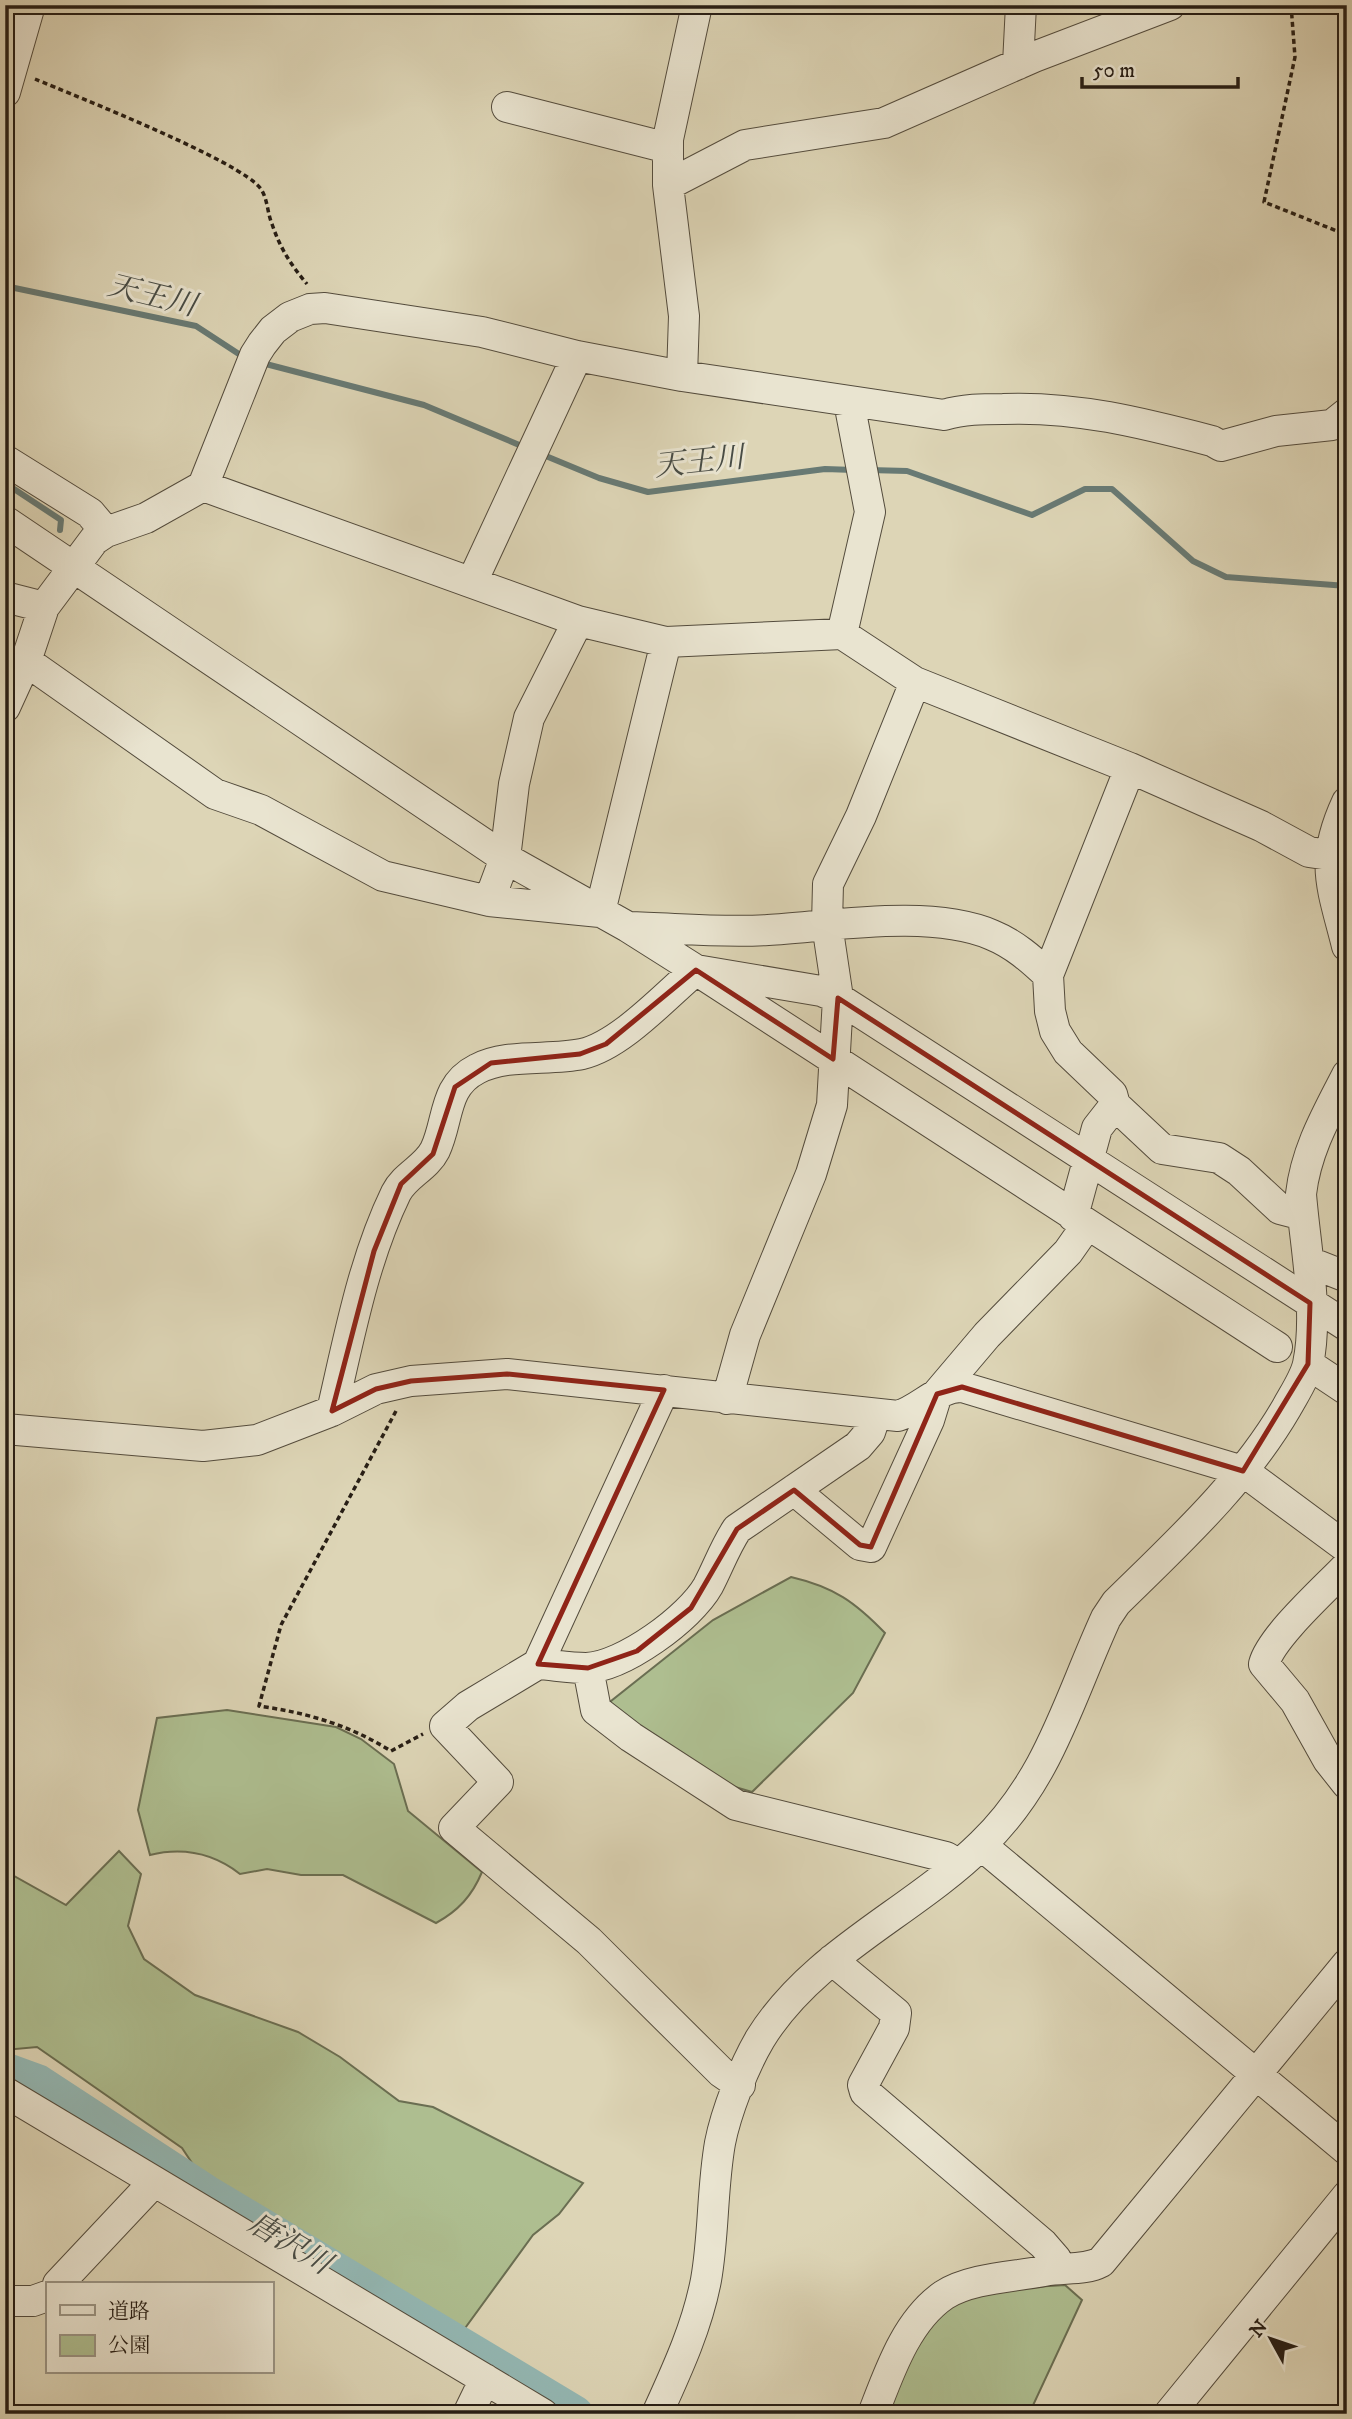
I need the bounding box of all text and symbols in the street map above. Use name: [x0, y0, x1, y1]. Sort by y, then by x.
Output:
scale bar: [1082, 46, 1238, 90]
text: 50 m: [1093, 58, 1135, 84]
water label: 天王川: [103, 268, 203, 326]
water label: 天王川: [652, 439, 749, 486]
water label: 唐沢川: [241, 2205, 340, 2285]
legend: [46, 2282, 273, 2374]
text: 道路: [108, 2299, 150, 2325]
north arrow: [1236, 2304, 1306, 2374]
text: N: [1245, 2315, 1273, 2342]
text: 公園: [108, 2333, 150, 2359]

